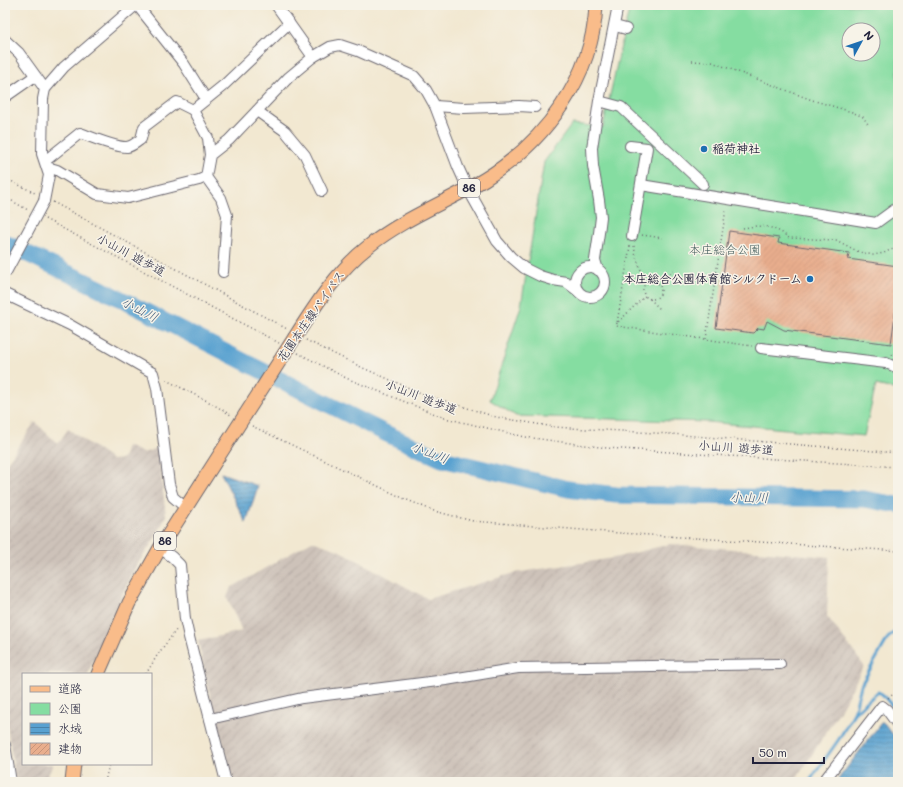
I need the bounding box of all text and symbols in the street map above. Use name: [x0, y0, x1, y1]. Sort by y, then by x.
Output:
north arrow: [841, 22, 881, 62]
text: N: [861, 27, 877, 43]
place label: 稲荷神社: [712, 140, 760, 156]
marker: 稲荷神社: [699, 144, 709, 154]
road number: 86: [458, 179, 480, 197]
street label: 小山川 遊歩道: [94, 229, 169, 279]
park label: 本庄総合公園: [689, 241, 761, 257]
street label: 花園本庄線バイパス: [273, 267, 348, 364]
place label: 本庄総合公園体育館シルクドーム: [623, 270, 802, 286]
marker: 本庄総合公園体育館シルクドーム: [805, 274, 815, 284]
water label: 小山川: [119, 292, 161, 325]
street label: 小山川 遊歩道: [383, 375, 460, 417]
street label: 小山川 遊歩道: [698, 436, 774, 458]
water label: 小山川: [409, 437, 451, 466]
water label: 小山川: [729, 488, 769, 505]
road number: 86: [154, 532, 176, 550]
legend: [22, 673, 152, 765]
text: 道路: [58, 680, 82, 696]
text: 公園: [58, 700, 82, 716]
text: 水域: [58, 720, 82, 736]
scale bar: [753, 739, 824, 765]
text: 建物: [58, 740, 82, 756]
text: 50 m: [759, 744, 787, 760]

